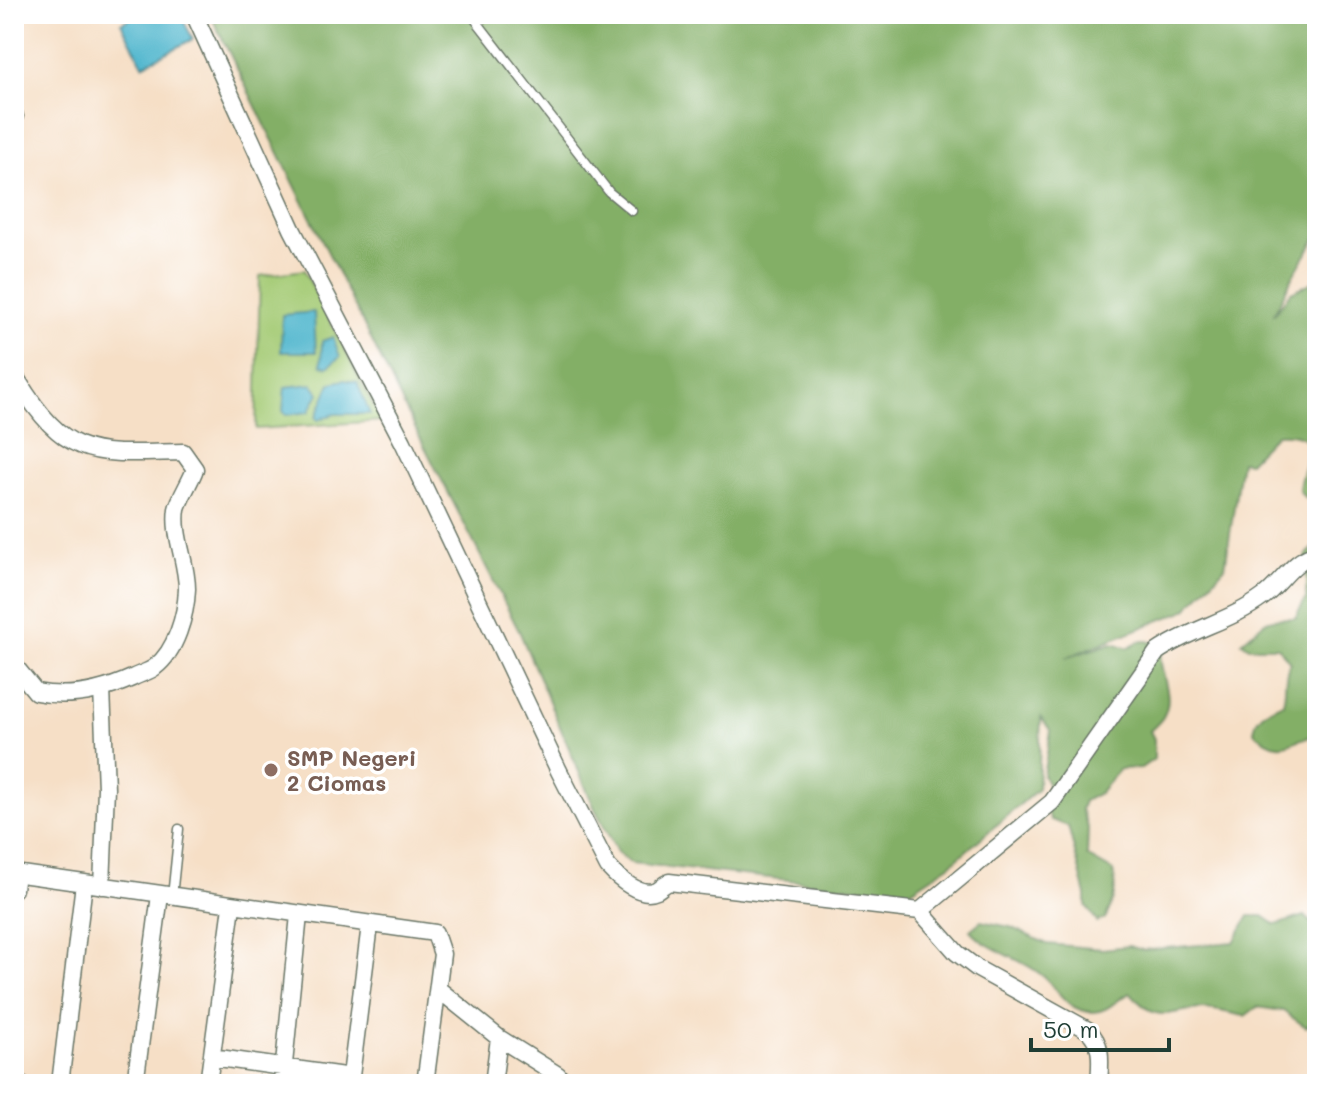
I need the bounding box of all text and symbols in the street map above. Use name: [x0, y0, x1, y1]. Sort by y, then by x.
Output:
place label: SMP Negeri 2 Ciomas: [287, 743, 416, 797]
marker: SMP Negeri 2 Ciomas: [262, 761, 280, 779]
scale bar: [1031, 1002, 1169, 1052]
text: 50 m: [1043, 1013, 1099, 1044]

